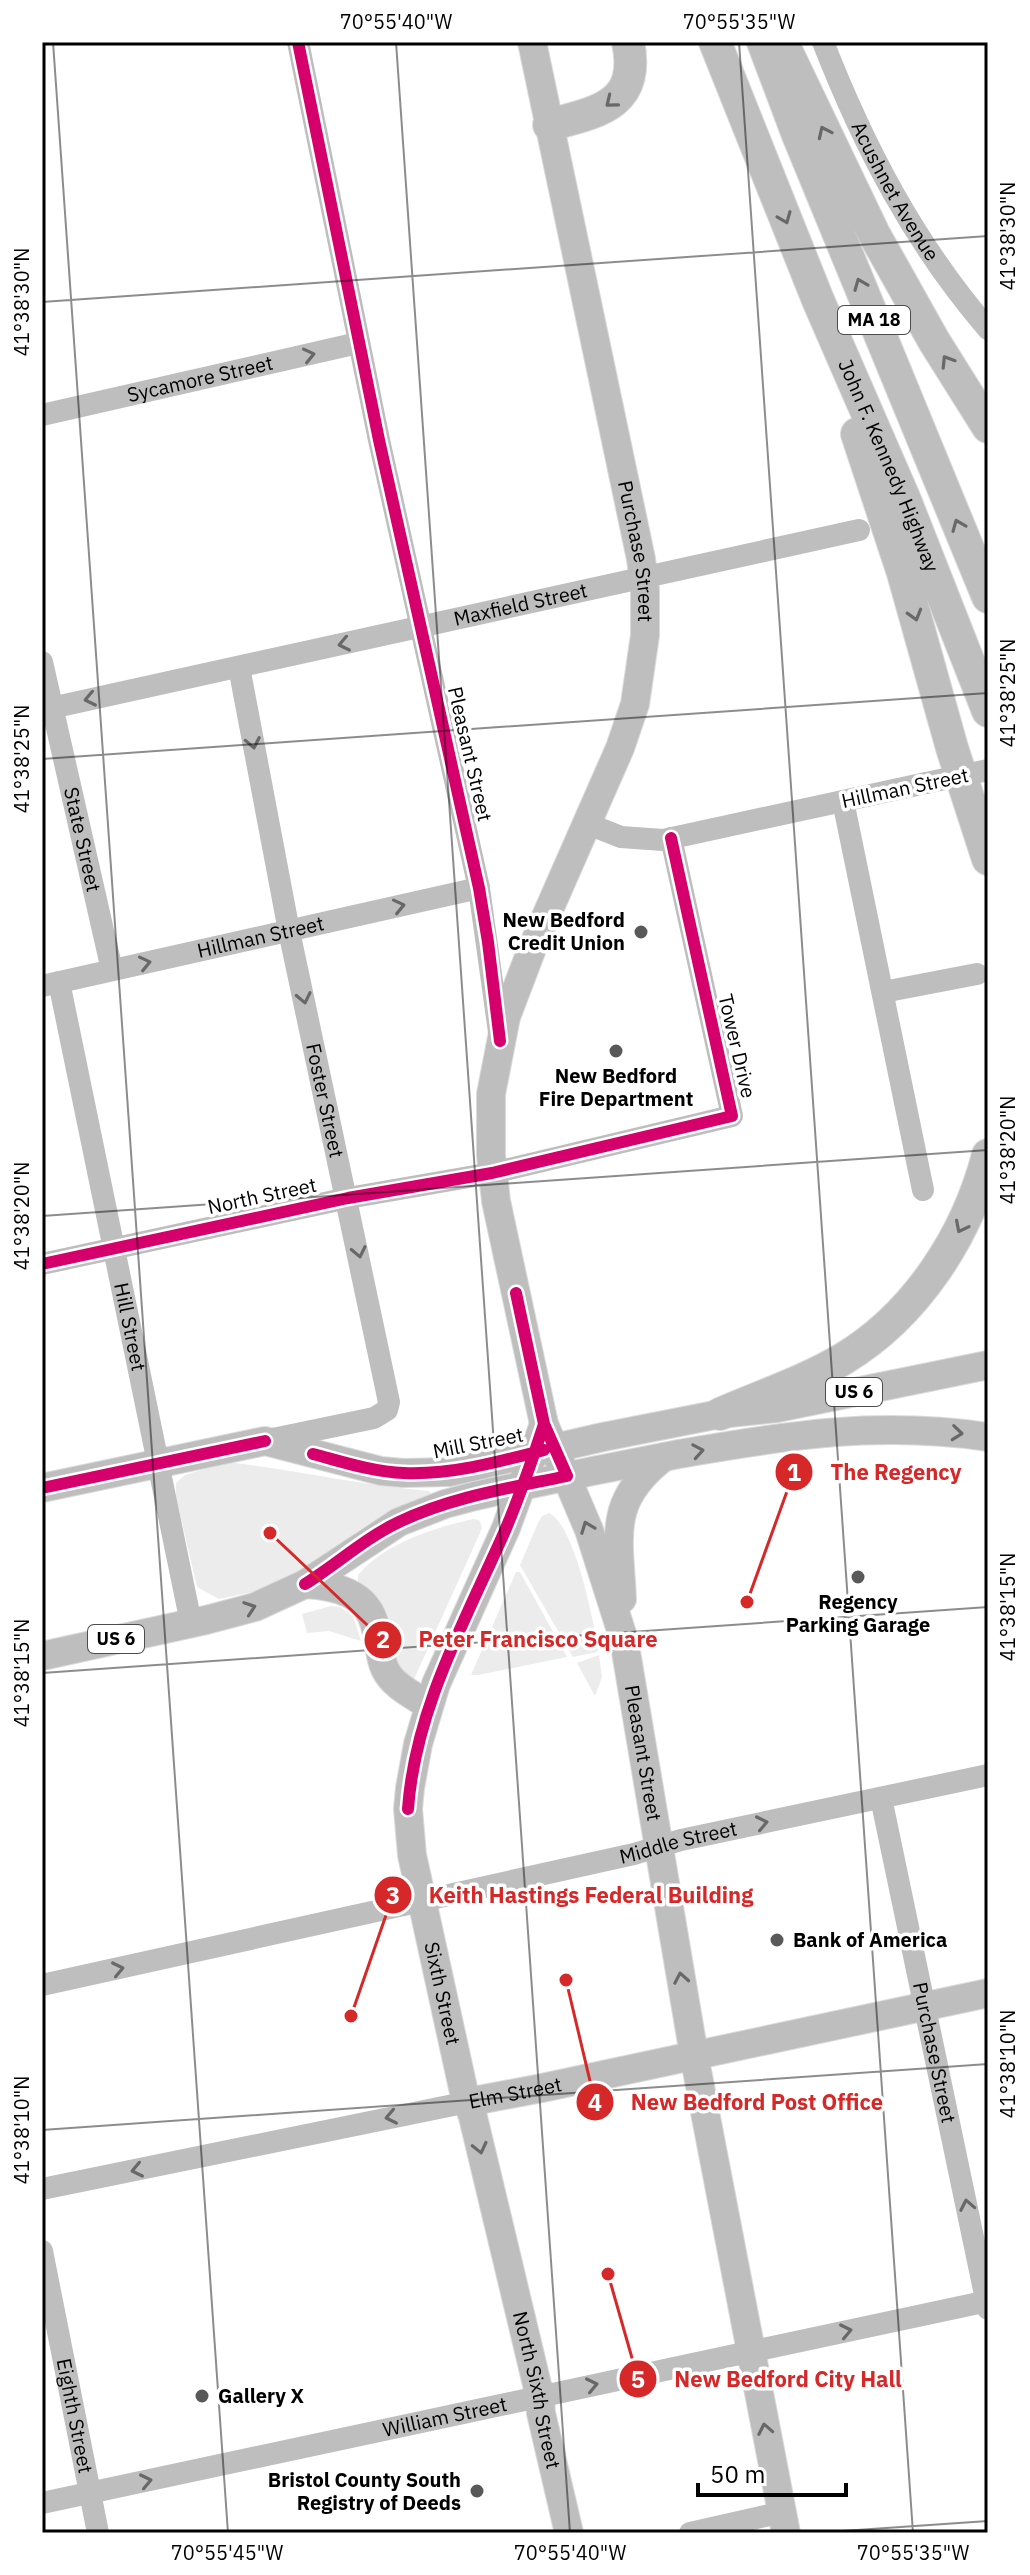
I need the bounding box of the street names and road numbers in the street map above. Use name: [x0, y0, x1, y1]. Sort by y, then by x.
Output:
street label: Acushnet Avenue: [846, 117, 946, 266]
road number: MA 18: [838, 306, 910, 334]
street label: Sycamore Street: [124, 349, 275, 408]
street label: John F. Kennedy Highway: [832, 355, 946, 576]
street label: Purchase Street: [612, 478, 659, 622]
street label: Maxfield Street: [451, 576, 590, 632]
street label: Pleasant Street: [442, 684, 499, 824]
street label: Hillman Street: [839, 761, 971, 814]
street label: State Street: [58, 784, 108, 894]
street label: Hillman Street: [195, 909, 326, 964]
street label: Tower Drive: [712, 991, 763, 1101]
street label: Foster Street: [300, 1041, 351, 1160]
street label: North Street: [205, 1171, 319, 1220]
street label: Hill Street: [108, 1280, 153, 1373]
road number: US 6: [826, 1378, 882, 1406]
street label: Mill Street: [430, 1421, 525, 1465]
road number: US 6: [88, 1625, 144, 1653]
street label: Pleasant Street: [619, 1683, 668, 1823]
street label: Middle Street: [617, 1815, 739, 1870]
street label: Sixth Street: [418, 1939, 467, 2047]
street label: Purchase Street: [907, 1980, 963, 2125]
street label: Elm Street: [466, 2070, 564, 2115]
street label: North Sixth Street: [507, 2308, 568, 2471]
street label: Eighth Street: [51, 2356, 100, 2476]
street label: William Street: [380, 2390, 509, 2443]

